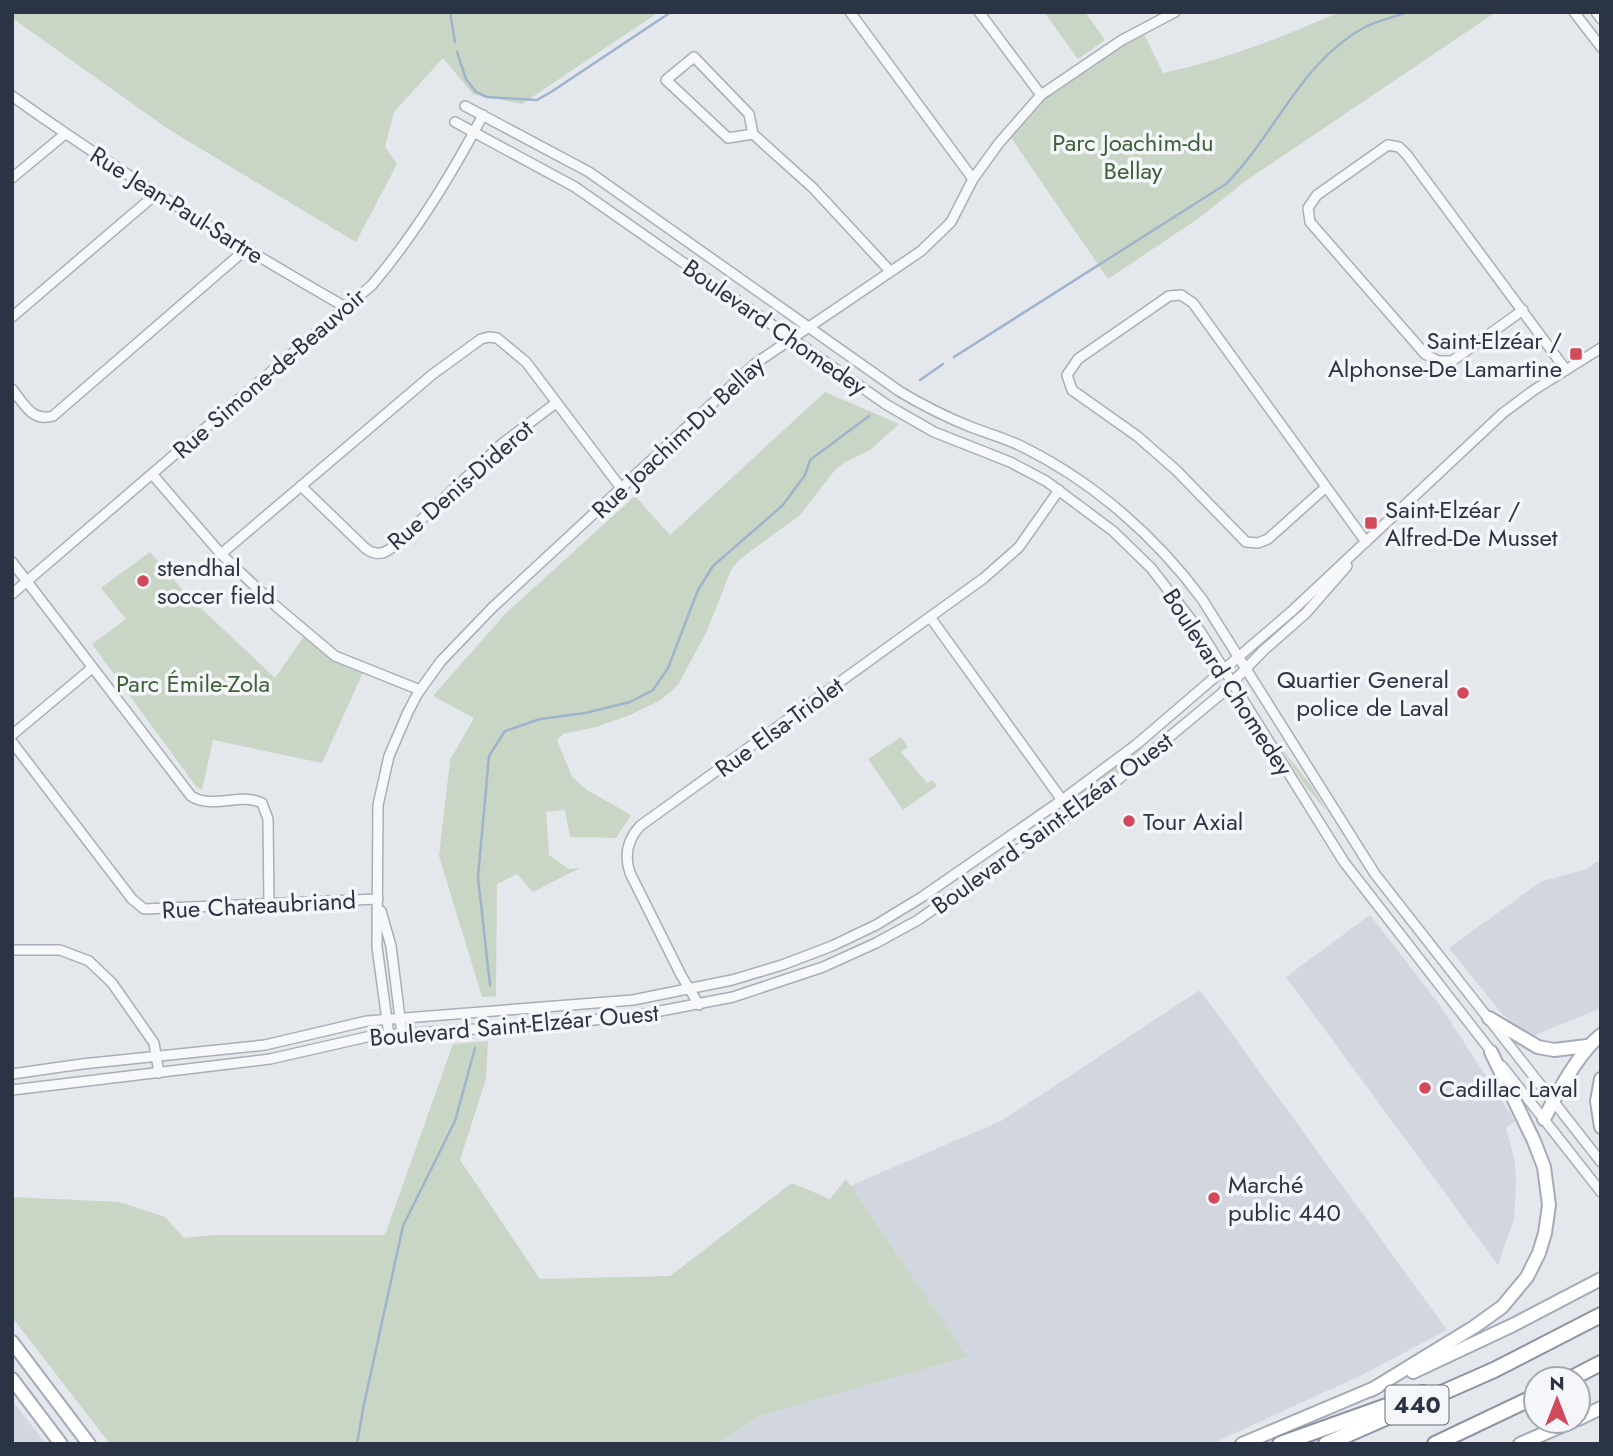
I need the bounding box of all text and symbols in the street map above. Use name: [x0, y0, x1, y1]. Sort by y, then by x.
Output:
park label: Parc Joachim-du Bellay: [1052, 125, 1214, 188]
street label: Rue Jean-Paul-Sartre: [83, 137, 271, 273]
street label: Boulevard Chomedey: [676, 250, 874, 404]
street label: Rue Simone-de-Beauvoir: [165, 279, 374, 467]
place label: Saint-Elzéar / Alphonse-De Lamartine: [1328, 323, 1562, 386]
marker: Saint-Elzéar / Alphonse-De Lamartine: [1568, 346, 1584, 362]
street label: Rue Joachim-Du Bellay: [584, 347, 773, 527]
street label: Rue Denis-Diderot: [379, 412, 541, 558]
place label: Saint-Elzéar / Alfred-De Musset: [1385, 492, 1558, 555]
marker: Saint-Elzéar / Alfred-De Musset: [1363, 515, 1379, 531]
place label: stendhal soccer field: [157, 550, 275, 613]
marker: stendhal soccer field: [135, 573, 151, 589]
street label: Boulevard Chomedey: [1154, 581, 1302, 783]
place label: Quartier General police de Laval: [1277, 662, 1449, 725]
park label: Parc Émile-Zola: [116, 666, 270, 701]
street label: Rue Elsa-Triolet: [708, 668, 851, 786]
marker: Quartier General police de Laval: [1455, 685, 1471, 701]
street label: Boulevard Saint-Elzéar Ouest: [924, 723, 1180, 922]
place label: Tour Axial: [1143, 804, 1243, 839]
marker: Tour Axial: [1121, 813, 1137, 829]
street label: Rue Chateaubriand: [161, 882, 357, 928]
street label: Boulevard Saint-Elzéar Ouest: [368, 995, 660, 1055]
place label: Cadillac Laval: [1439, 1071, 1578, 1106]
marker: Cadillac Laval: [1417, 1080, 1433, 1096]
place label: Marché public 440: [1228, 1167, 1341, 1230]
marker: Marché public 440: [1206, 1190, 1222, 1206]
north arrow: [1522, 1365, 1592, 1435]
text: N: [1549, 1370, 1565, 1397]
road number: 440: [1386, 1386, 1448, 1424]

